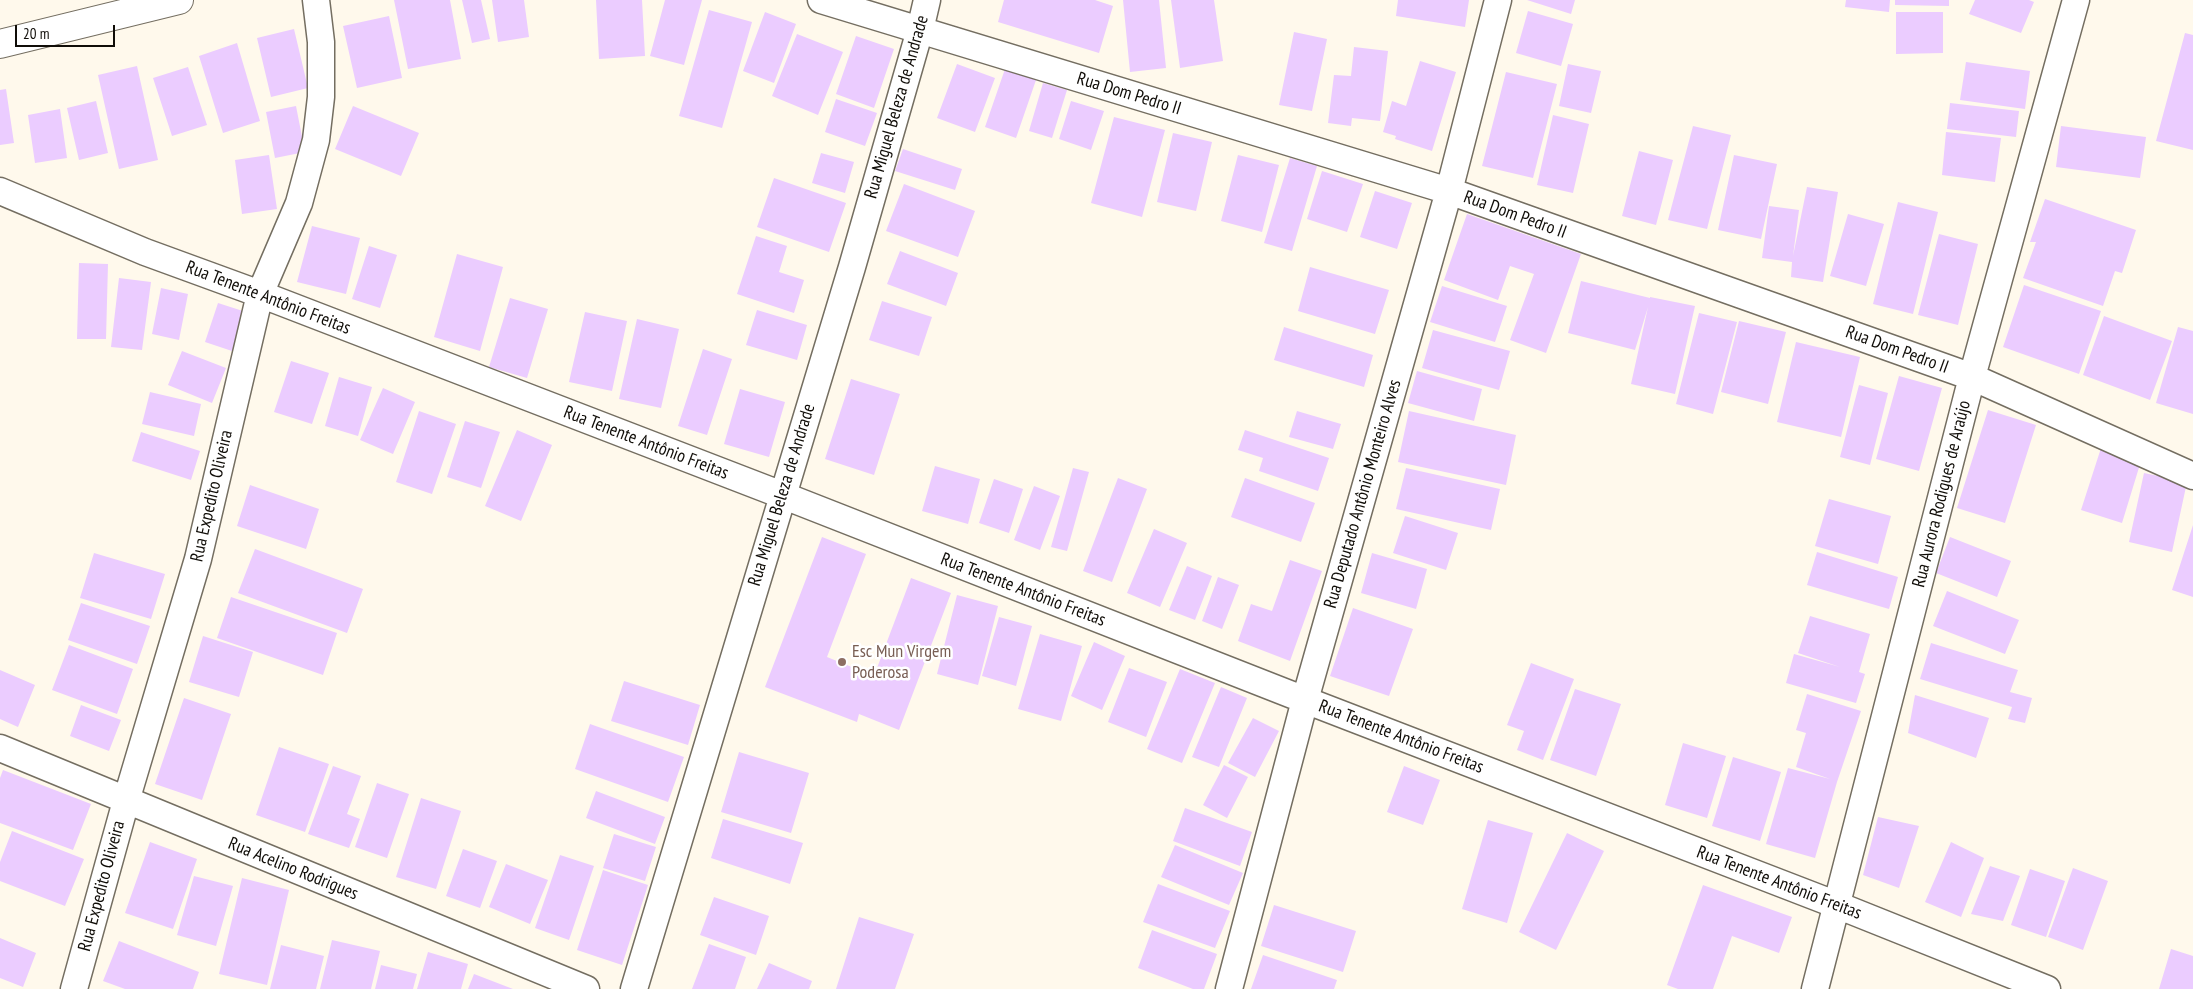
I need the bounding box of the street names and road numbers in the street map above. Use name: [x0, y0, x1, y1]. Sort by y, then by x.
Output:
street label: Rua Miguel Beleza de Andrade: [861, 13, 933, 201]
street label: Rua Dom Pedro II: [1074, 68, 1184, 120]
street label: Rua Dom Pedro II: [1461, 186, 1569, 244]
street label: Rua Tenente Antônio Freitas: [183, 257, 353, 339]
street label: Rua Dom Pedro II: [1843, 321, 1951, 379]
street label: Rua Deputado Antônio Monteiro Alves: [1320, 377, 1406, 611]
street label: Rua Aurora Rodigues de Araújo: [1908, 398, 1976, 590]
street label: Rua Miguel Beleza de Andrade: [744, 401, 820, 589]
street label: Rua Tenente Antônio Freitas: [561, 402, 731, 484]
street label: Rua Expedito Oliveira: [186, 428, 238, 564]
street label: Rua Tenente Antônio Freitas: [938, 549, 1108, 631]
street label: Rua Tenente Antônio Freitas: [1316, 696, 1486, 778]
street label: Rua Expedito Oliveira: [74, 818, 130, 954]
street label: Rua Acelino Rodrigues: [225, 833, 361, 905]
street label: Rua Tenente Antônio Freitas: [1694, 842, 1864, 924]

